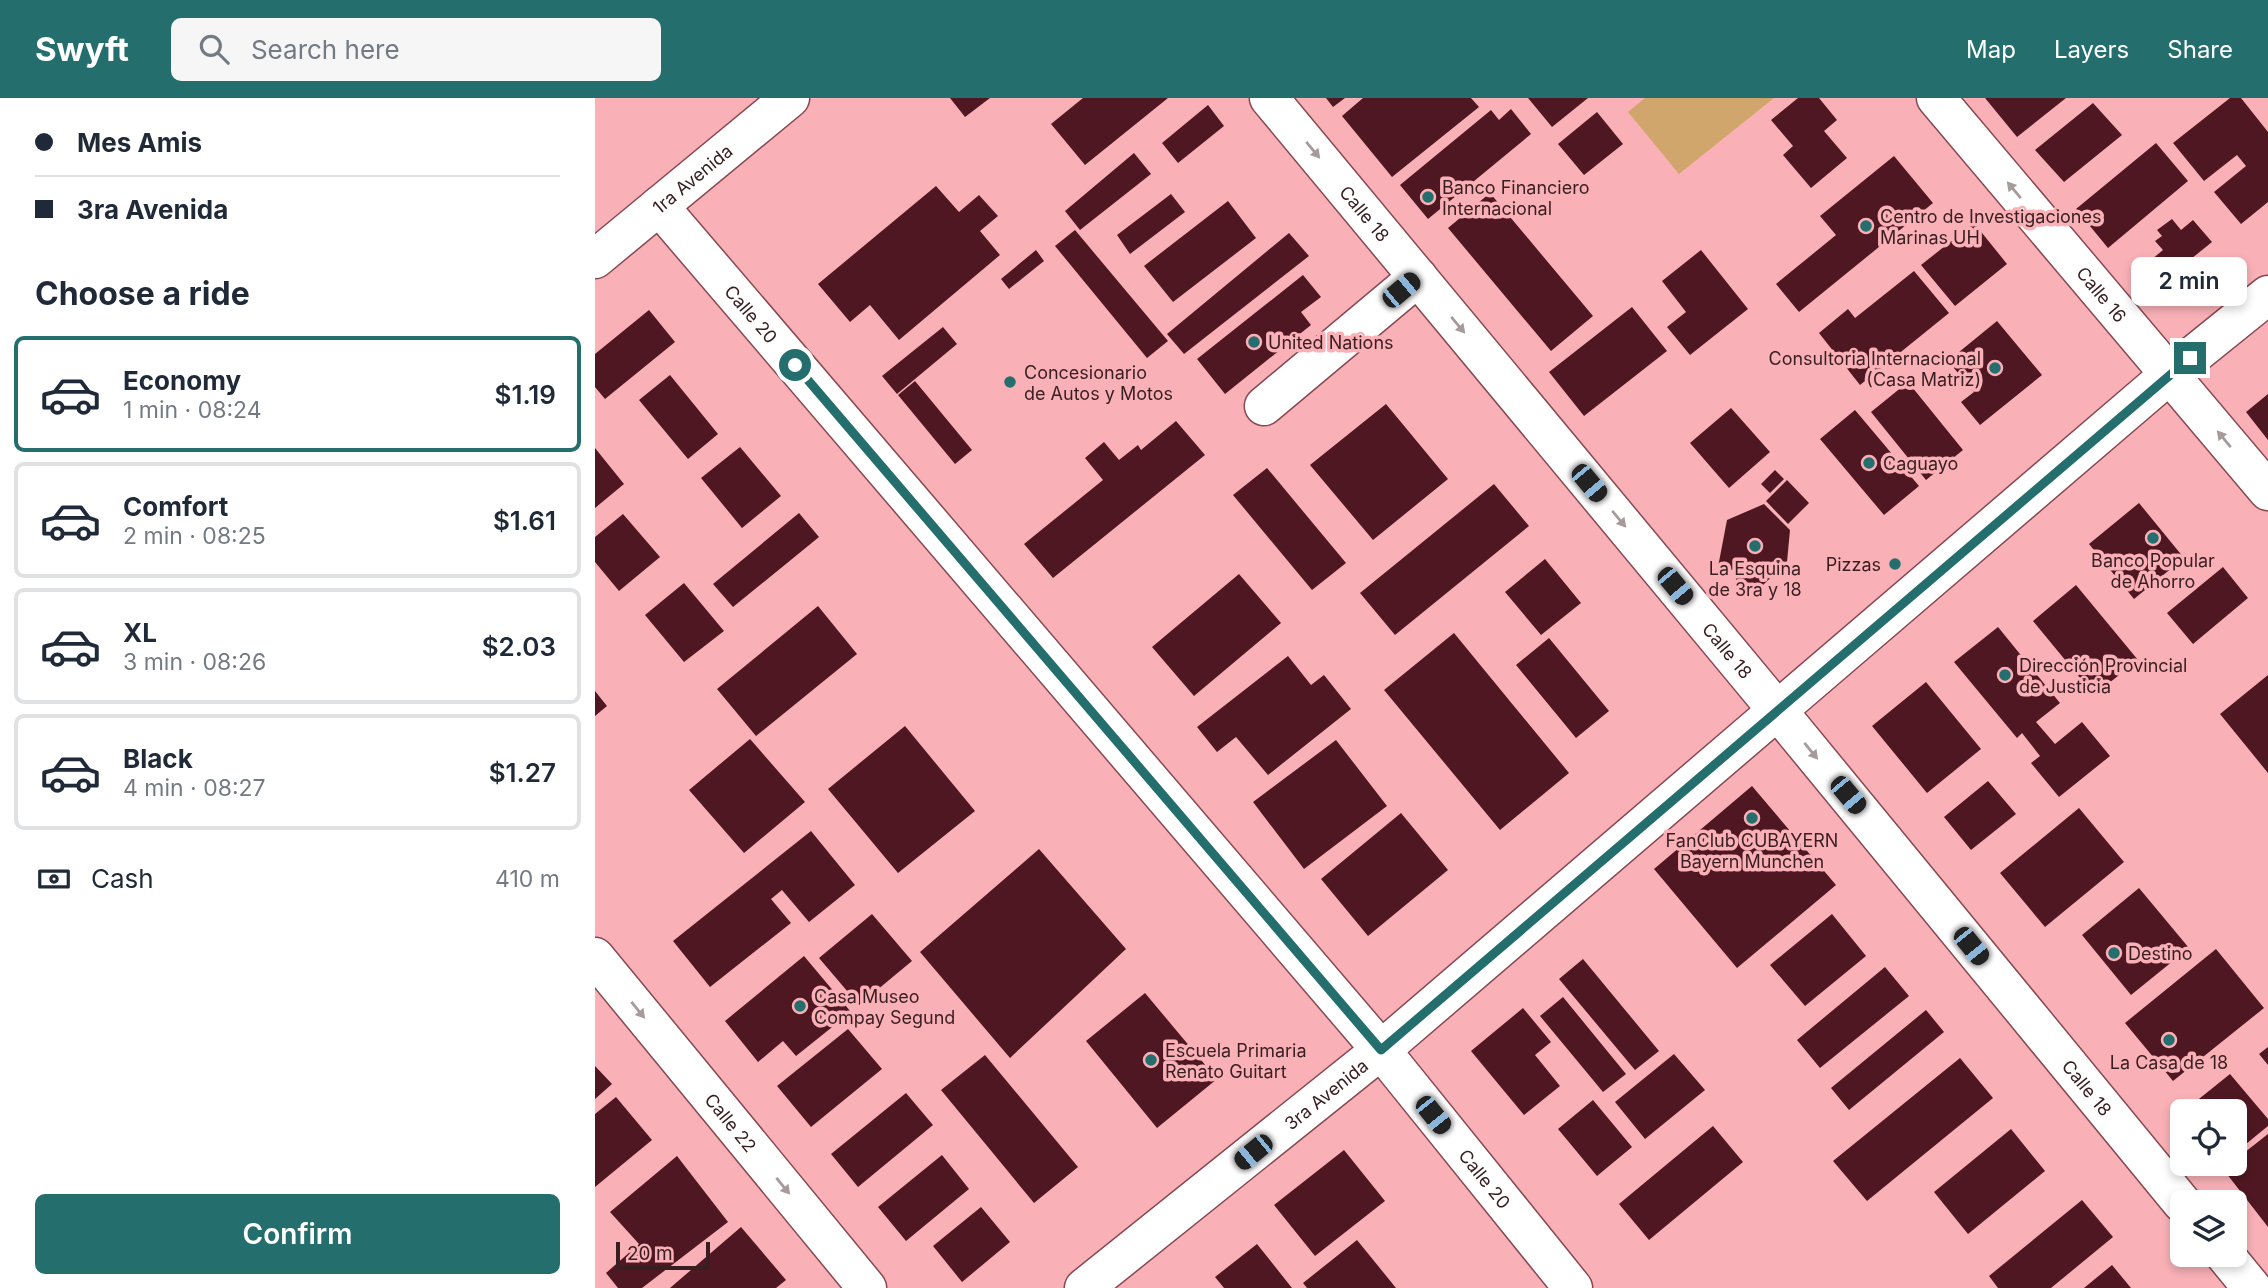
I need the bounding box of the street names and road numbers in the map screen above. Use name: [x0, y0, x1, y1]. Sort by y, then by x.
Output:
street label: 1ra Avenida: [648, 140, 736, 218]
street label: Calle 18: [1336, 181, 1394, 246]
street label: Calle 16: [2073, 262, 2131, 326]
street label: Calle 20: [721, 281, 782, 347]
street label: Calle 18: [1698, 618, 1757, 683]
street label: 3ra Avenida: [1280, 1054, 1372, 1134]
street label: Calle 18: [2058, 1055, 2116, 1120]
street label: Calle 22: [701, 1089, 761, 1156]
street label: Calle 20: [1455, 1145, 1515, 1212]

